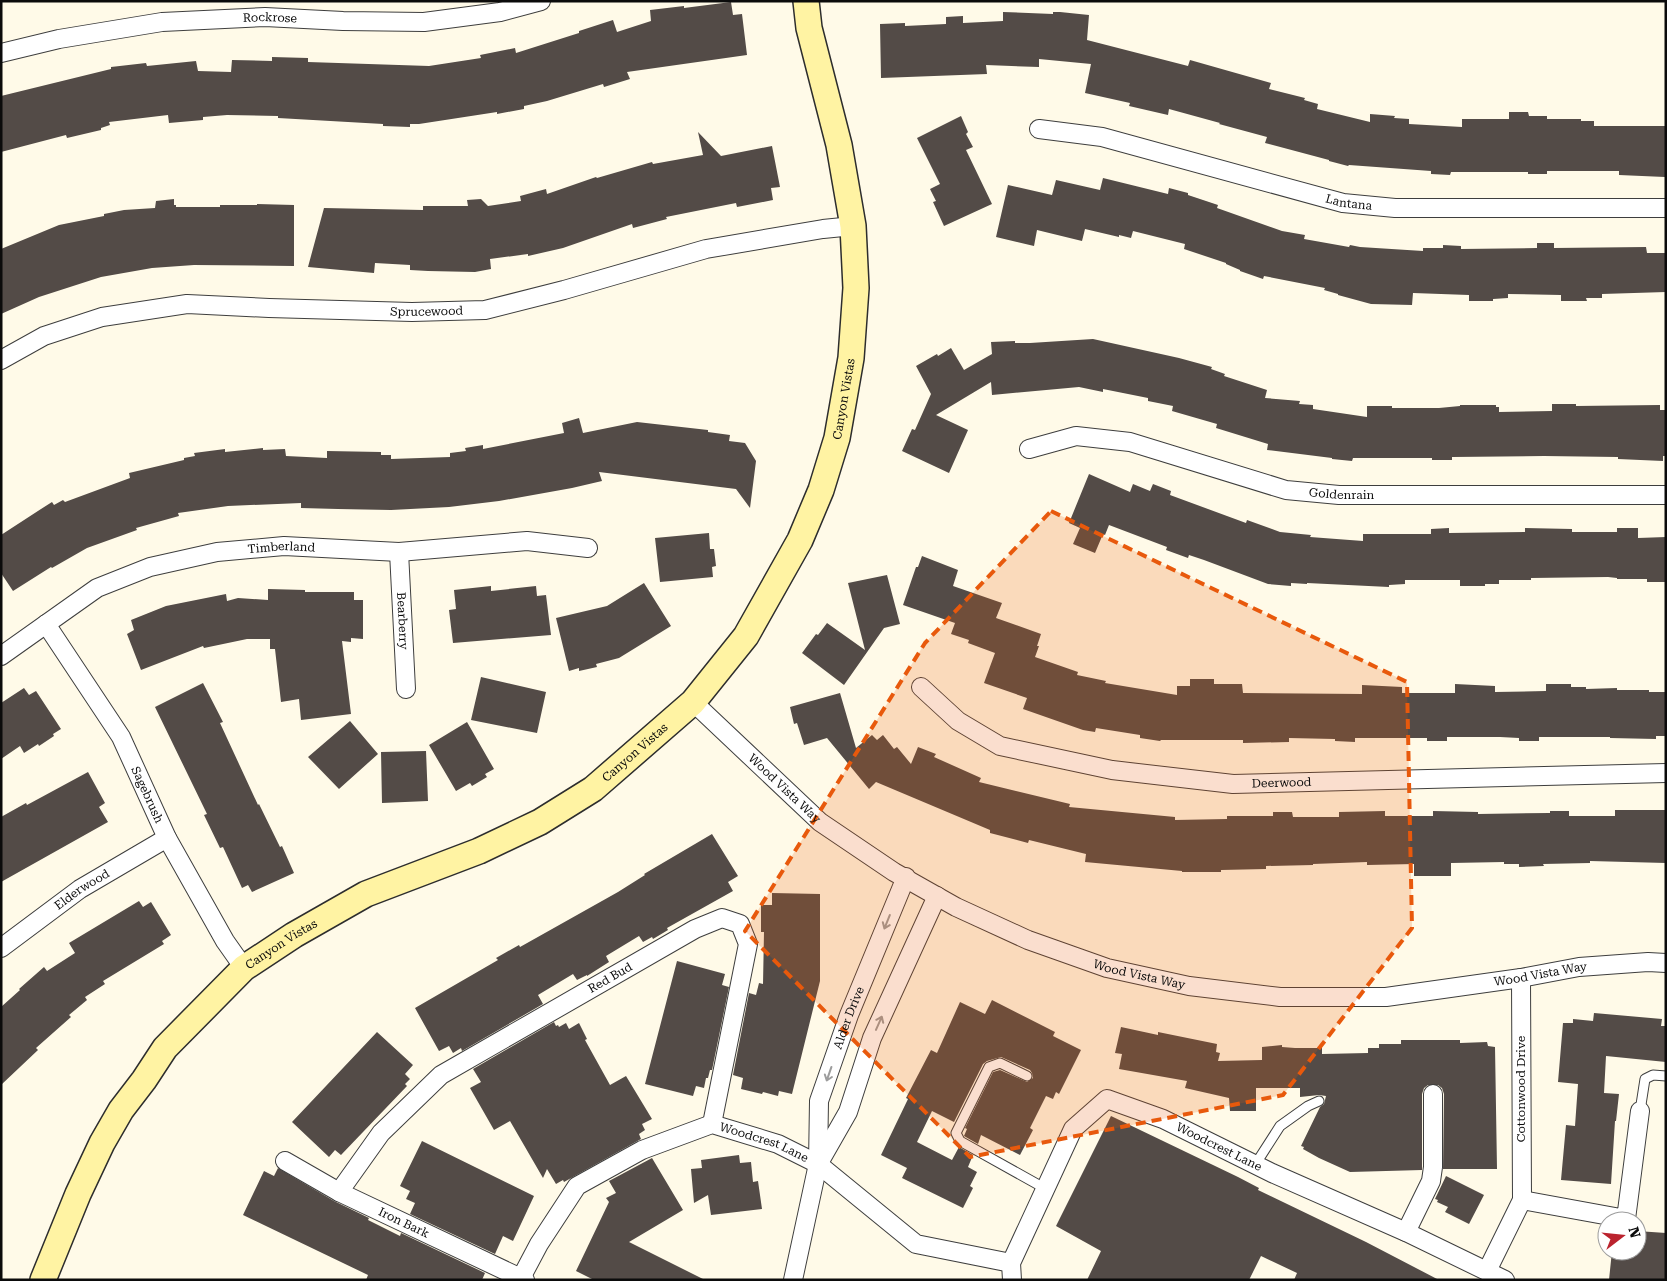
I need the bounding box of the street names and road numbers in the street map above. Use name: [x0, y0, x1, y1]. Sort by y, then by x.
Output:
street label: Rockrose: [242, 10, 298, 26]
street label: Lantana: [1324, 192, 1373, 213]
street label: Sprucewood: [390, 304, 464, 319]
street label: Canyon Vistas: [830, 357, 858, 441]
street label: Goldenrain: [1308, 485, 1375, 502]
street label: Timberland: [247, 539, 316, 556]
street label: Bearberry: [394, 592, 411, 651]
street label: Canyon Vistas: [599, 720, 671, 785]
street label: Wood Vista Way: [746, 751, 824, 827]
street label: Sagebrush: [128, 764, 166, 825]
street label: Deerwood: [1251, 775, 1312, 791]
street label: Elderwood: [52, 866, 112, 913]
street label: Canyon Vistas: [243, 916, 320, 972]
street label: Wood Vista Way: [1091, 957, 1187, 992]
street label: Red Bud: [586, 959, 635, 996]
street label: Wood Vista Way: [1493, 959, 1588, 989]
street label: Alder Drive: [831, 984, 867, 1051]
street label: Cottonwood Drive: [1514, 1035, 1528, 1142]
street label: Woodcrest Lane: [718, 1120, 811, 1165]
street label: Woodcrest Lane: [1174, 1120, 1265, 1174]
street label: Iron Bark: [376, 1205, 432, 1241]

